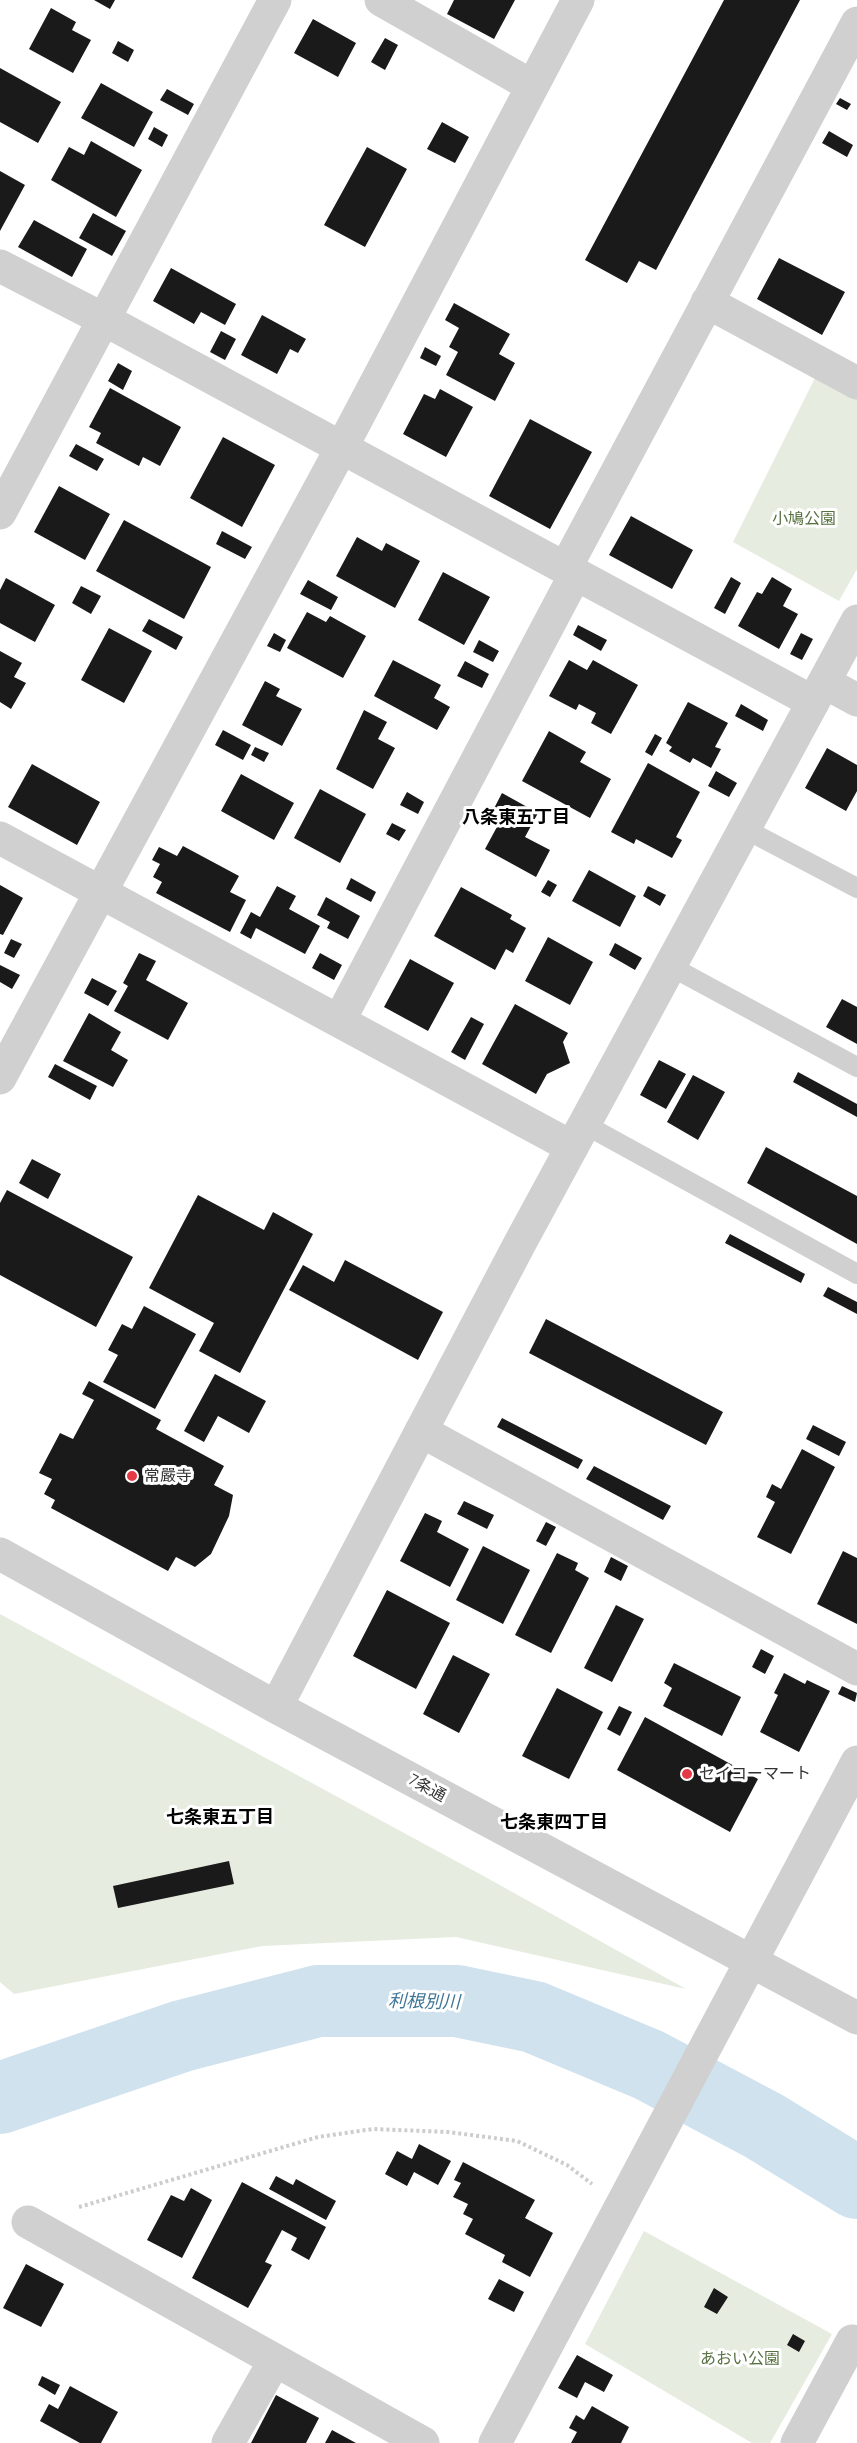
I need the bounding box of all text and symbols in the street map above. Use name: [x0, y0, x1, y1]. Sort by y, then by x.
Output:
park label: 小鳩公園: [772, 509, 836, 529]
district label: 八条東五丁目: [462, 807, 570, 829]
place label: 常嚴寺: [144, 1466, 192, 1486]
marker: 常嚴寺: [125, 1469, 139, 1483]
place label: セイコーマート: [699, 1764, 811, 1784]
marker: セイコーマート: [680, 1767, 694, 1781]
street label: 7条通: [405, 1770, 449, 1806]
district label: 七条東五丁目: [166, 1807, 274, 1829]
district label: 七条東四丁目: [500, 1812, 608, 1834]
water label: 利根別川: [388, 1991, 460, 2013]
park label: あおい公園: [700, 2349, 780, 2369]

